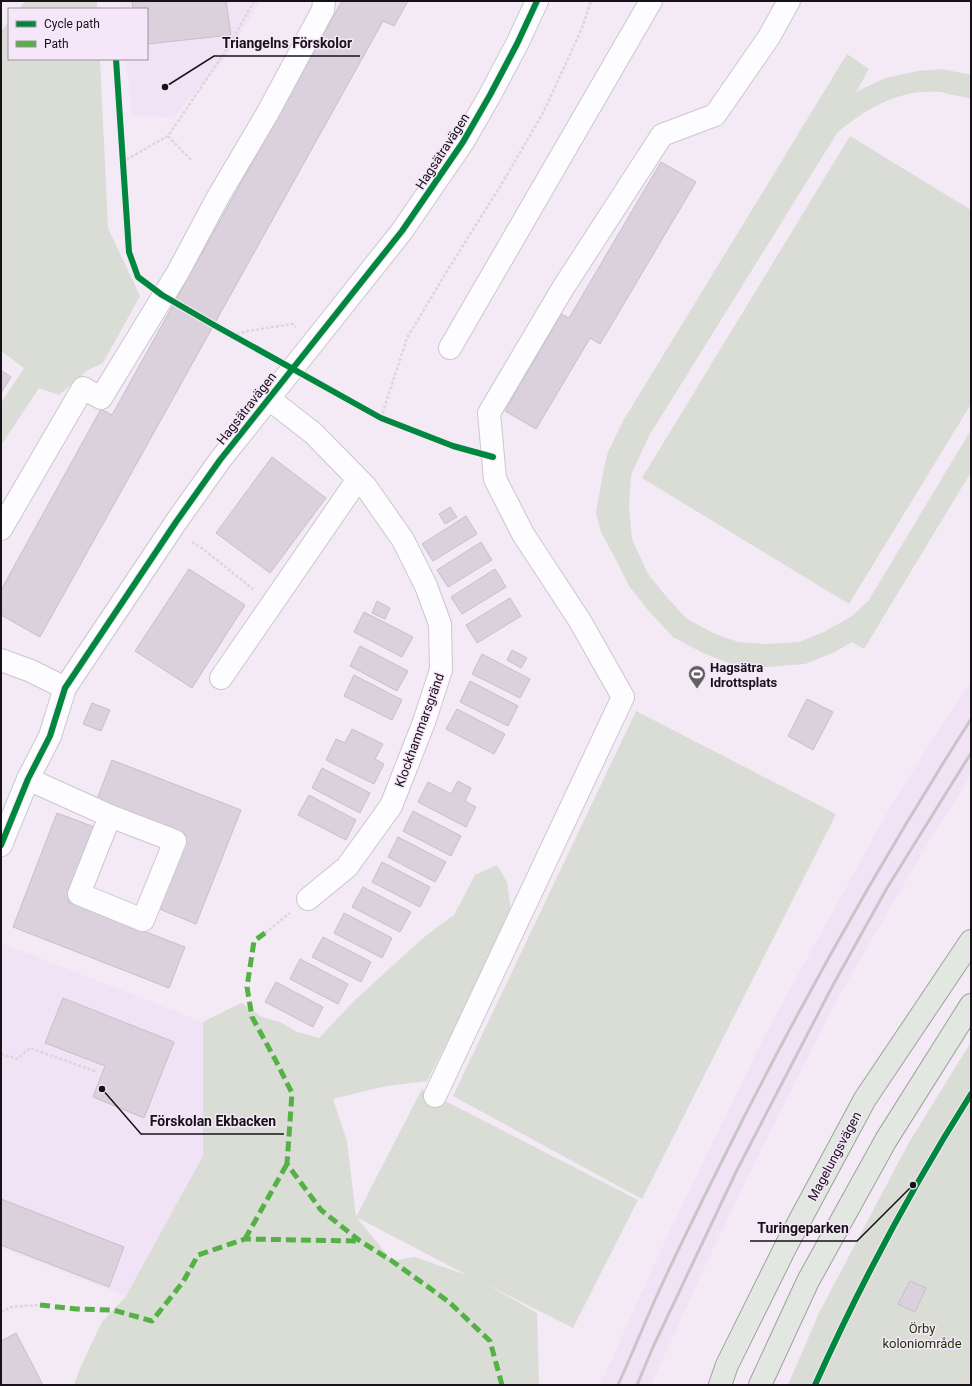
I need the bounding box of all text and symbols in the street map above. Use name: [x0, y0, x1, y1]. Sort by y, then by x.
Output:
legend: [8, 8, 148, 60]
text: Cycle path: [44, 17, 100, 31]
callout: Triangelns Förskolor: [214, 30, 360, 56]
text: Triangelns Förskolor: [222, 35, 352, 51]
text: Path: [44, 37, 69, 51]
street label: Hagsätravägen: [412, 111, 473, 192]
street label: Hagsätravägen: [214, 369, 279, 447]
place label: Hagsätra Idrottsplats: [710, 660, 778, 690]
sports icon: Hagsätra Idrottsplats: [687, 664, 707, 689]
street label: Klockhammarsgränd: [392, 671, 447, 789]
callout: Förskolan Ekbacken: [141, 1108, 284, 1134]
street label: Magelungsvägen: [805, 1109, 864, 1203]
text: Förskolan Ekbacken: [150, 1113, 276, 1129]
callout: Turingeparken: [750, 1215, 857, 1241]
text: Turingeparken: [757, 1220, 849, 1236]
park label: Örby koloniområde: [882, 1321, 962, 1351]

